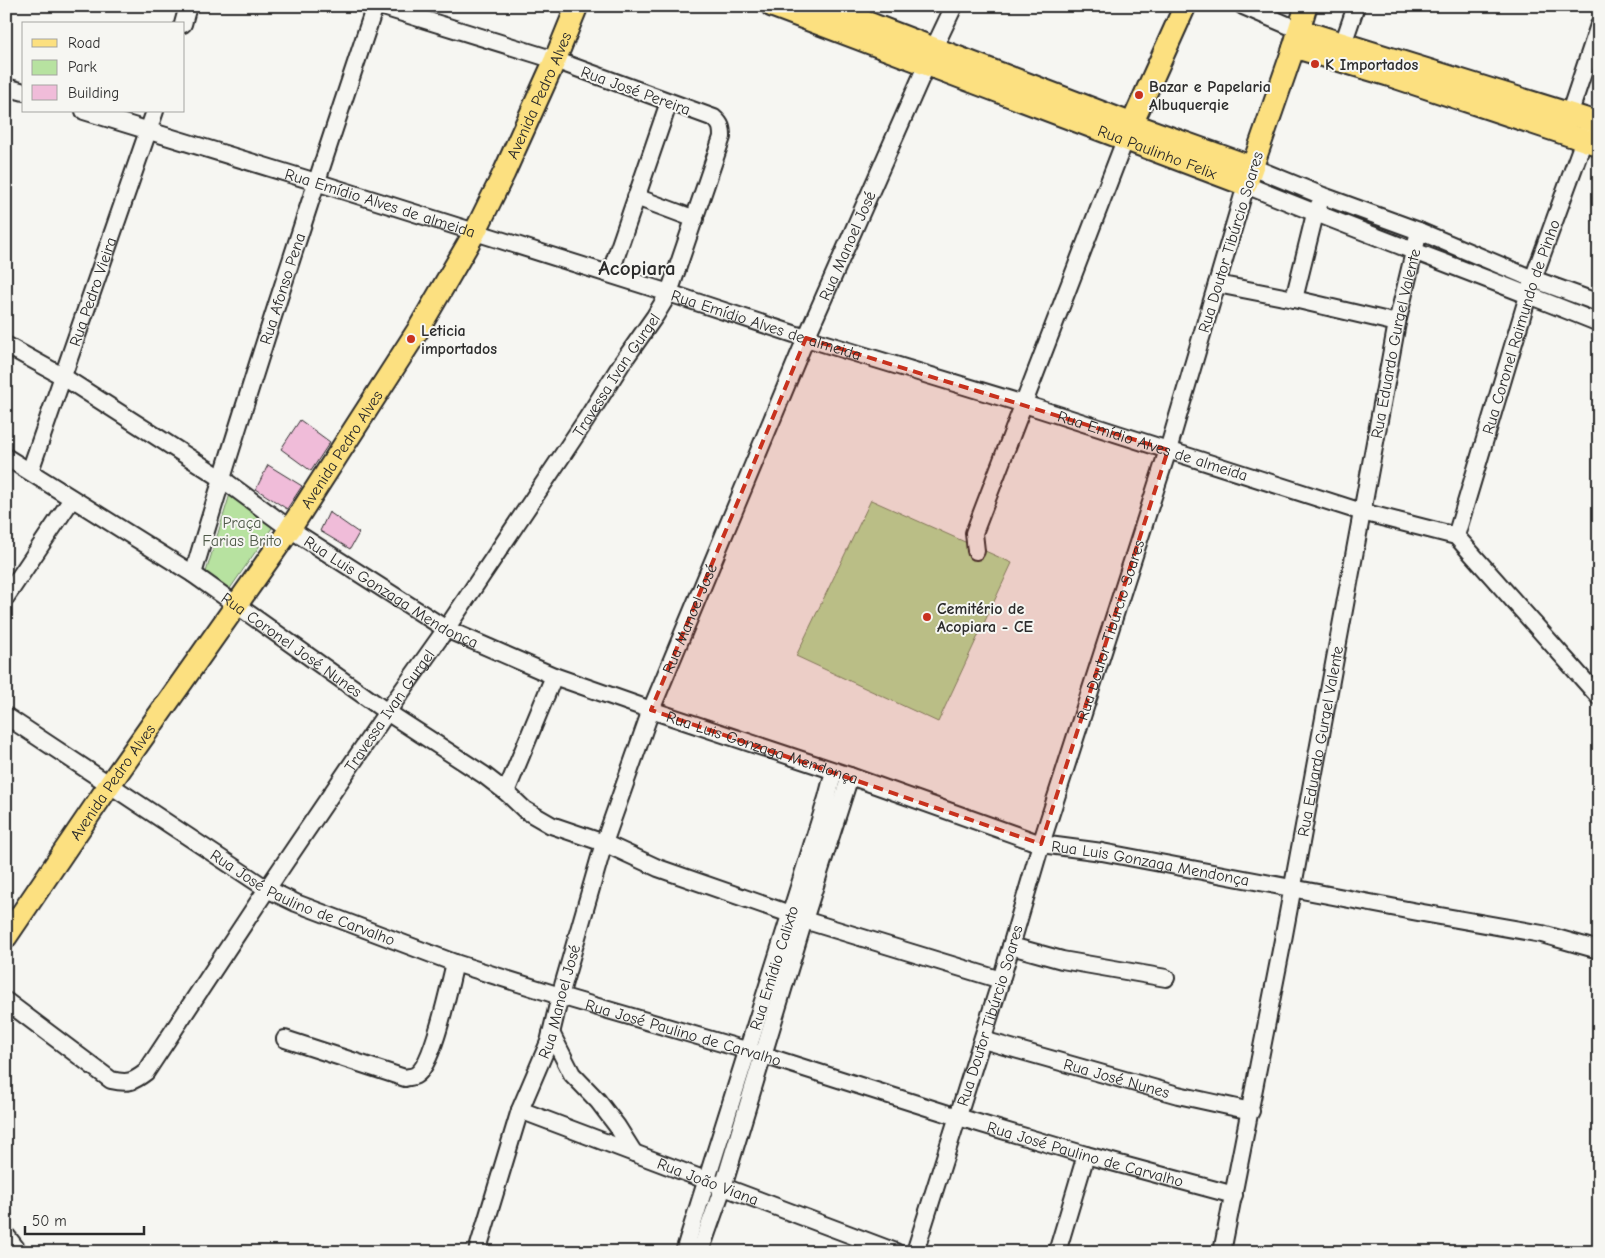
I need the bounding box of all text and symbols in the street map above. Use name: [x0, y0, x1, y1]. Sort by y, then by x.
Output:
legend: [22, 22, 185, 112]
street label: Avenida Pedro Alves: [504, 29, 576, 162]
text: Road: [68, 34, 100, 52]
place label: K Importados: [1325, 56, 1419, 74]
text: Park: [68, 58, 97, 76]
marker: K Importados: [1309, 58, 1321, 70]
street label: Rua José Pereira: [578, 63, 693, 119]
place label: Bazar e Papelaria Albuquerqie: [1149, 78, 1271, 114]
text: Building: [68, 84, 119, 102]
marker: Bazar e Papelaria Albuquerqie: [1133, 89, 1145, 101]
street label: Rua Paulinho Felix: [1095, 122, 1219, 183]
street label: Rua Doutor Tibúrcio Soares: [1195, 149, 1267, 335]
street label: Rua Emídio Alves de almeida: [283, 165, 477, 242]
street label: Rua Manoel José: [816, 188, 880, 303]
street label: Rua Coronel Raimundo de Pinho: [1479, 217, 1564, 436]
street label: Rua Afonso Pena: [257, 231, 309, 347]
street label: Rua Pedro Vieira: [66, 235, 121, 349]
street label: Rua Eduardo Gurgel Valente: [1368, 247, 1425, 440]
district label: Acopiara: [598, 256, 676, 280]
street label: Rua Emídio Alves de almeida: [669, 286, 863, 364]
street label: Travessa Ivan Gurgel: [569, 310, 664, 441]
place label: Leticia importados: [421, 322, 497, 358]
marker: Leticia importados: [405, 333, 417, 345]
street label: Avenida Pedro Alves: [298, 387, 387, 512]
street label: Rua Emídio Alves de almeida: [1055, 407, 1250, 485]
park label: Praça Farias Brito: [202, 514, 282, 550]
street label: Rua Luis Gonzaga Mendonça: [300, 532, 481, 652]
street label: Rua Doutor Tibúrcio Soares: [1073, 537, 1149, 723]
street label: Rua Manoel José: [659, 561, 721, 677]
street label: Rua Coronel José Nunes: [218, 589, 365, 701]
place label: Cemitério de Acopiara - CE: [937, 600, 1034, 636]
marker: Cemitério de Acopiara - CE: [921, 611, 933, 623]
street label: Rua Eduardo Gurgel Valente: [1294, 645, 1347, 838]
street label: Travessa Ivan Gurgel: [341, 646, 439, 775]
street label: Rua Luis Gonzaga Mendonça: [664, 708, 860, 788]
street label: Avenida Pedro Alves: [67, 721, 160, 844]
street label: Rua Luis Gonzaga Mendonça: [1050, 837, 1251, 890]
street label: Rua José Paulino de Carvalho: [207, 846, 397, 950]
street label: Rua Emídio Calixto: [746, 904, 802, 1032]
street label: Rua Doutor Tibúrcio Soares: [954, 923, 1027, 1108]
street label: Rua Manoel José: [535, 943, 584, 1062]
street label: Rua José Paulino de Carvalho: [583, 996, 783, 1070]
street label: Rua José Nunes: [1061, 1055, 1172, 1102]
street label: Rua José Paulino de Carvalho: [985, 1118, 1185, 1191]
street label: Rua João Viana: [655, 1155, 761, 1209]
scale bar: [25, 1203, 144, 1235]
text: 50 m: [32, 1212, 67, 1230]

